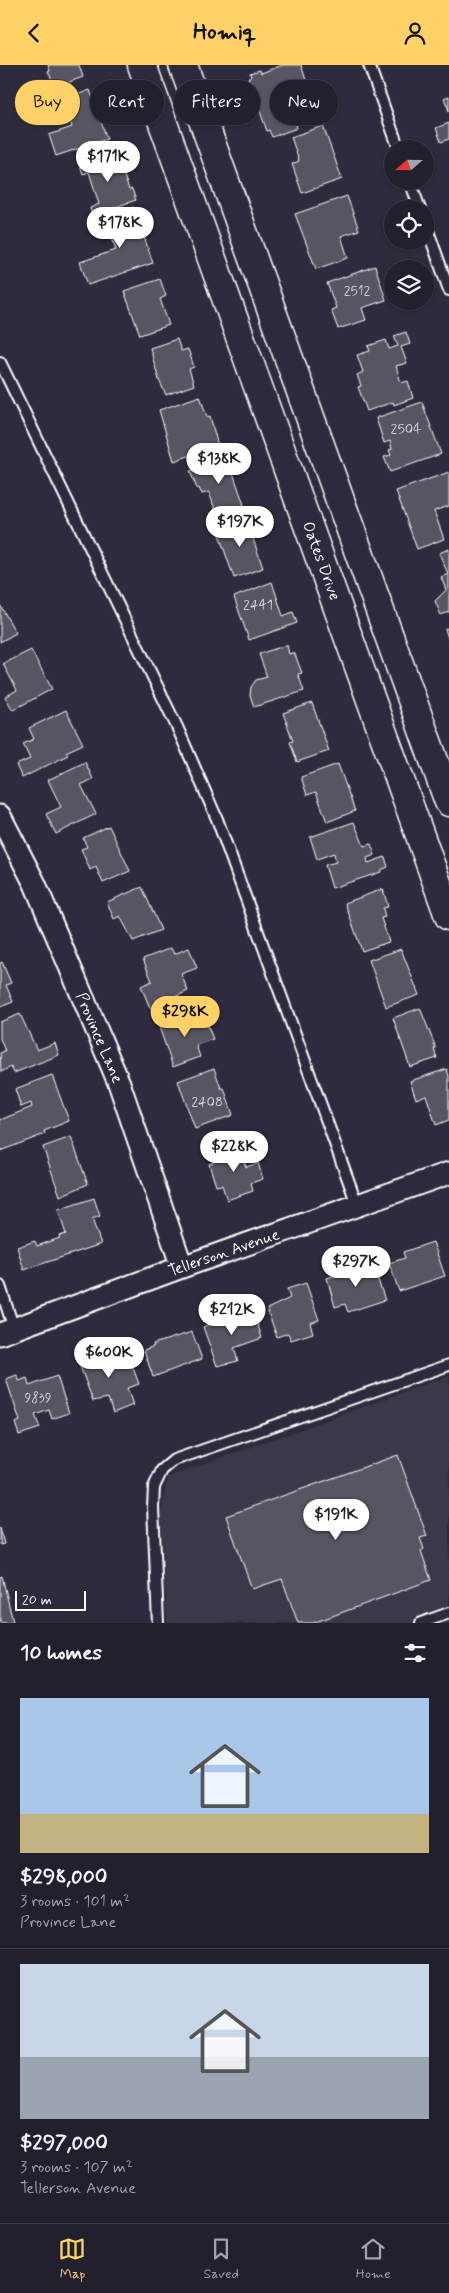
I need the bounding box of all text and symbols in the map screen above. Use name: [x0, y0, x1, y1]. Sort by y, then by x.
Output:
icon: back: [20, 19, 48, 47]
text: Homiq: [193, 19, 256, 47]
icon: person: [401, 19, 429, 47]
chip: Buy: [15, 80, 80, 125]
chip: Rent: [90, 80, 164, 125]
chip: Filters: [174, 80, 260, 125]
chip: New: [270, 80, 338, 125]
north arrow: [384, 140, 434, 190]
map controls: [384, 140, 434, 310]
pin: $171K: [73, 141, 143, 183]
text: $171K: [87, 146, 129, 167]
button: locate: [384, 200, 434, 250]
pin: $178K: [85, 207, 155, 249]
text: $178K: [98, 212, 142, 233]
button: layers: [384, 260, 434, 310]
house number: 2512: [344, 282, 370, 300]
house number: 2504: [391, 420, 421, 438]
pin: $138K: [184, 443, 254, 485]
text: $138K: [197, 448, 241, 469]
pin: $197K: [205, 505, 275, 548]
text: $197K: [217, 511, 263, 532]
street label: Oates Drive: [297, 519, 345, 603]
house number: 2441: [243, 596, 273, 614]
street label: Province Lane: [70, 990, 128, 1087]
pin: $298K: [150, 995, 220, 1038]
text: $298K: [162, 1001, 208, 1022]
house number: 2408: [191, 1093, 223, 1111]
pin: $228K: [199, 1131, 269, 1173]
text: $228K: [211, 1136, 257, 1157]
street label: Tellerson Avenue: [166, 1224, 282, 1282]
pin: $297K: [321, 1245, 391, 1288]
text: $297K: [332, 1251, 380, 1272]
pin: $212K: [197, 1293, 267, 1336]
text: $212K: [210, 1299, 254, 1320]
pin: $600K: [74, 1337, 144, 1379]
text: $600K: [85, 1342, 133, 1363]
house number: 9839: [24, 1389, 52, 1407]
pin: $191K: [301, 1499, 371, 1541]
text: $191K: [314, 1504, 358, 1525]
scale bar: [15, 1588, 86, 1611]
text: 20 m: [22, 1591, 52, 1609]
text: 10 homes: [20, 1639, 102, 1667]
icon: filters: [401, 1639, 429, 1667]
icon: home: [180, 1731, 270, 1821]
text: $298,000: [20, 1863, 107, 1891]
text: 3 rooms · 101 m²: [20, 1891, 130, 1912]
text: Province Lane: [20, 1912, 116, 1933]
icon: home: [180, 1996, 270, 2086]
text: $297,000: [20, 2129, 108, 2157]
text: 3 rooms · 107 m²: [20, 2157, 133, 2178]
text: Tellerson Avenue: [20, 2178, 136, 2199]
tab: Map: [58, 2235, 86, 2283]
tab: Saved: [203, 2235, 239, 2283]
tab: Home: [356, 2235, 391, 2283]

